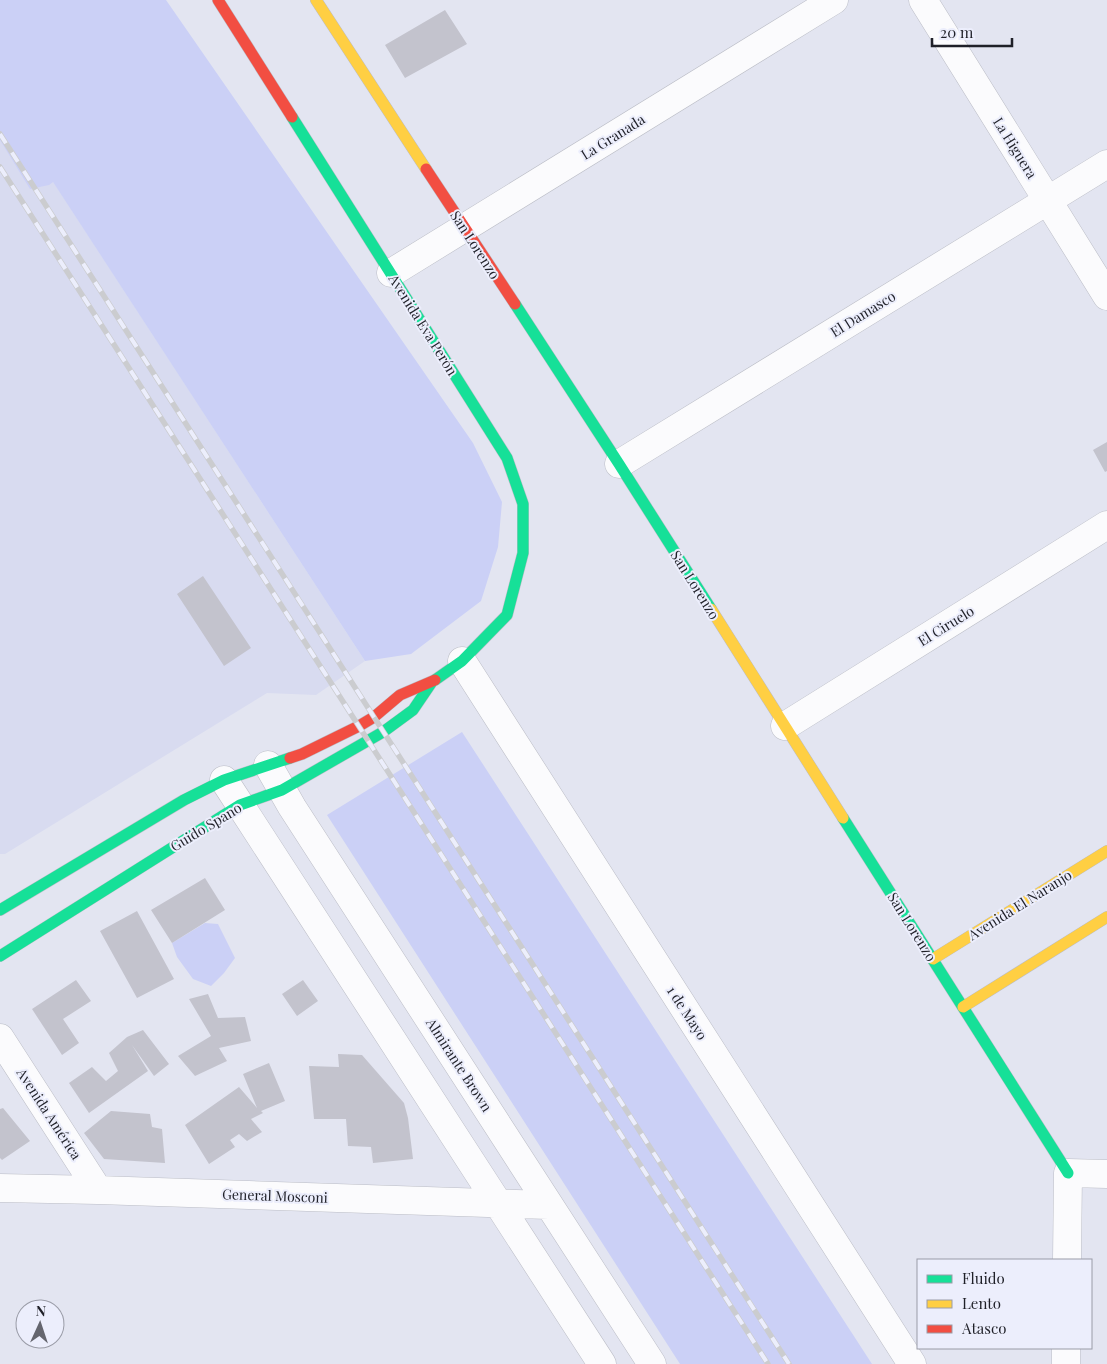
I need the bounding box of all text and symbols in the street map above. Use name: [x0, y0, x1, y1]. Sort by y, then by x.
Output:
scale bar: [932, 15, 1012, 47]
text: 20 m: [940, 22, 974, 42]
street label: La Granada: [577, 109, 648, 164]
street label: La Higuera: [989, 113, 1042, 182]
street label: San Lorenzo: [446, 207, 505, 283]
street label: Avenida Eva Perón: [384, 270, 463, 380]
street label: El Damasco: [827, 286, 899, 341]
street label: San Lorenzo: [667, 547, 724, 623]
street label: El Ciruelo: [914, 601, 978, 650]
street label: Guido Spano: [167, 798, 245, 855]
street label: Avenida El Naranjo: [963, 865, 1076, 945]
street label: San Lorenzo: [884, 889, 941, 965]
street label: 1 de Mayo: [663, 982, 712, 1044]
street label: Almirante Brown: [422, 1014, 497, 1116]
street label: Avenida América: [12, 1063, 86, 1163]
street label: General Mosconi: [222, 1184, 328, 1207]
legend: [917, 1259, 1092, 1349]
text: Fluido: [962, 1268, 1005, 1288]
text: Lento: [962, 1293, 1001, 1313]
north arrow: [15, 1299, 65, 1349]
text: N: [35, 1301, 46, 1320]
text: Atasco: [961, 1318, 1006, 1338]

